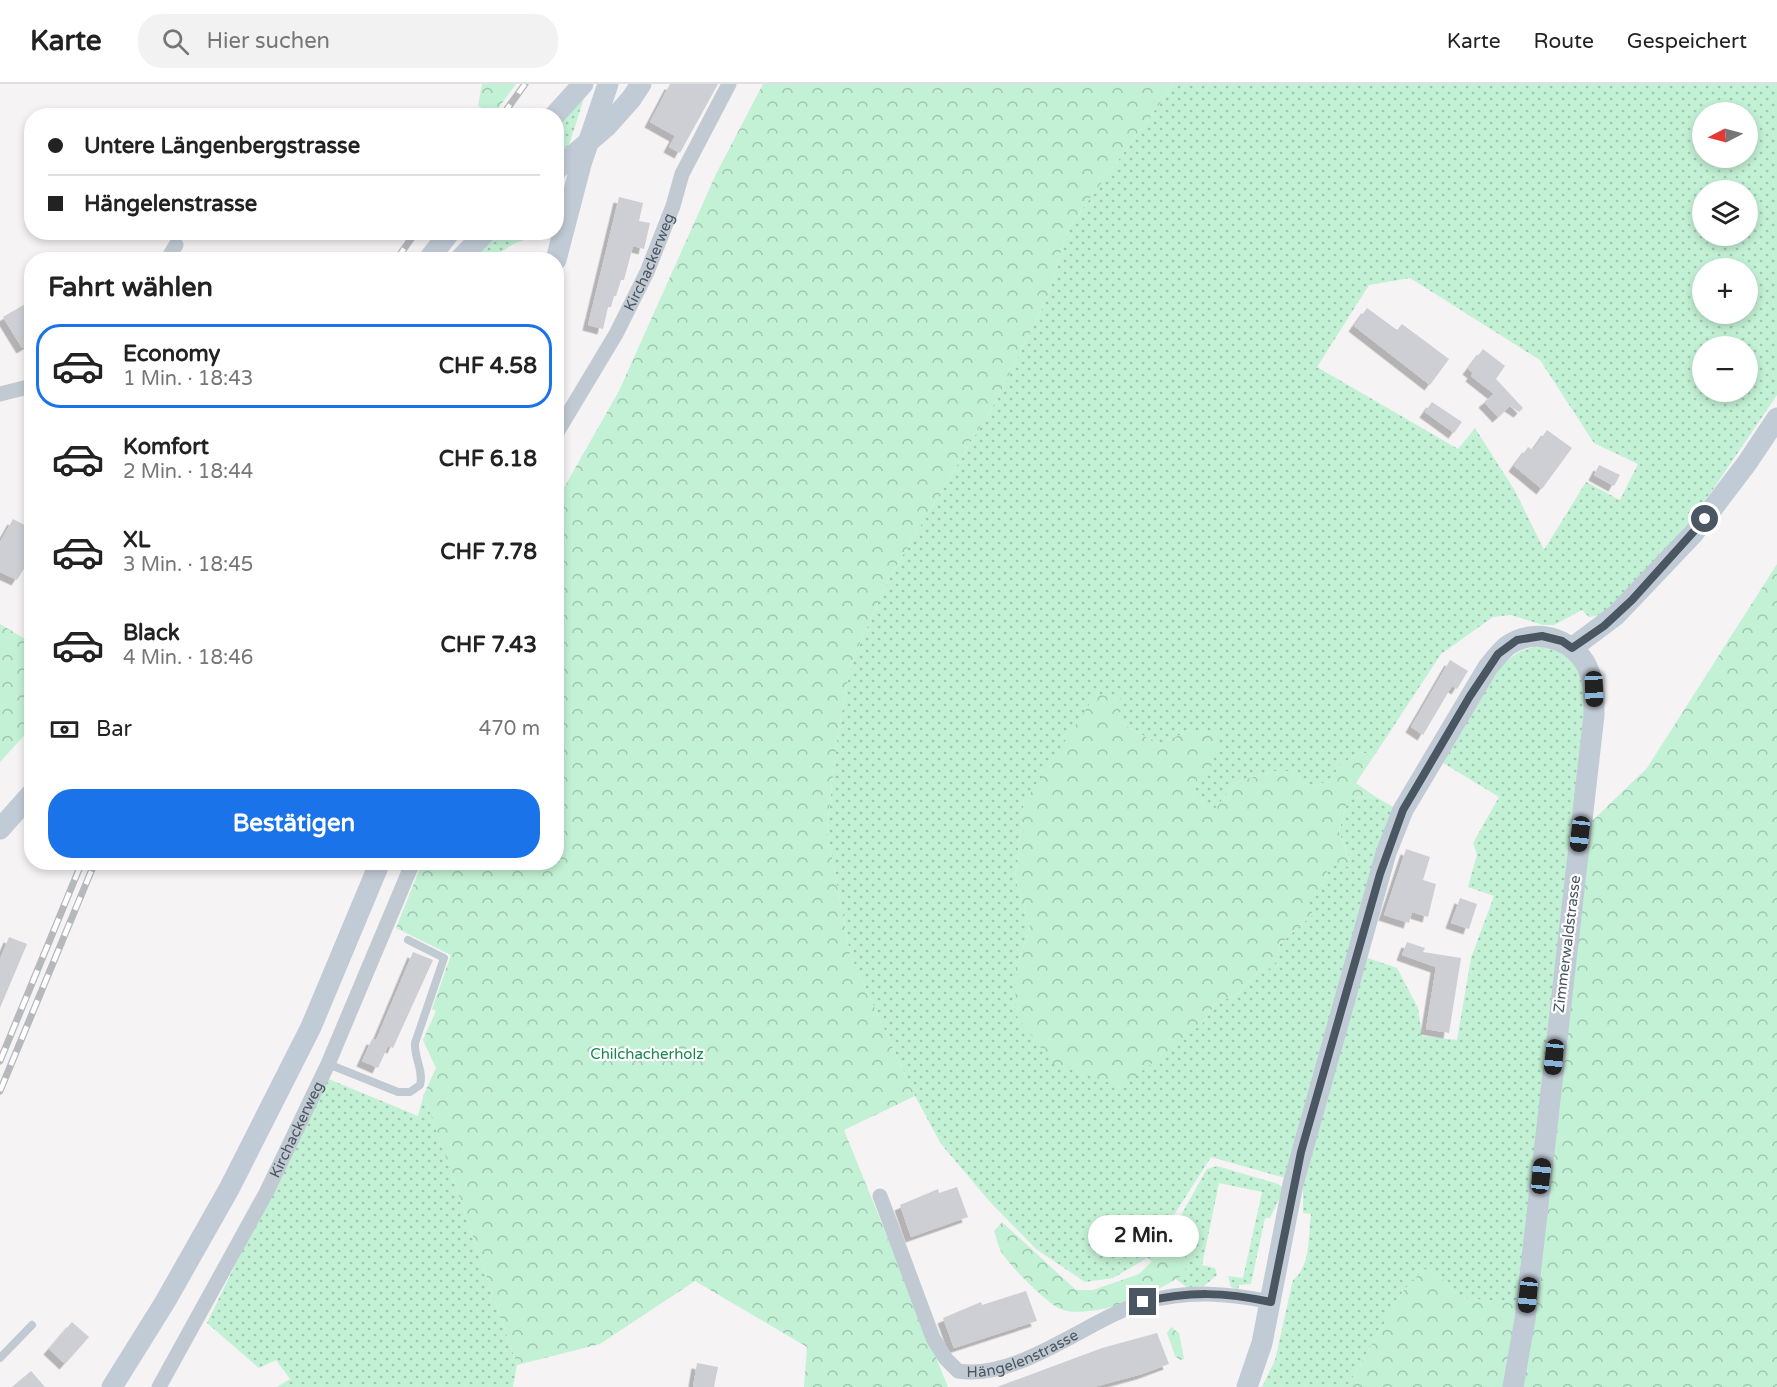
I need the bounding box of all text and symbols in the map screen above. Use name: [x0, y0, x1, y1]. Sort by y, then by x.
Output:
search box: [138, 14, 558, 68]
text: Karte: [30, 24, 102, 58]
icon: search: [159, 25, 192, 58]
text: Hier suchen: [207, 28, 330, 54]
text: Karte: [1447, 29, 1501, 54]
text: Route: [1534, 29, 1594, 54]
text: Gespeichert: [1627, 29, 1747, 54]
north arrow: [1692, 102, 1758, 168]
map controls: [1692, 102, 1758, 402]
text: Untere Längenbergstrasse: [84, 133, 360, 159]
button: layers: [1692, 180, 1758, 246]
text: Hängelenstrasse: [84, 191, 257, 217]
street label: Kirchackerweg: [620, 211, 678, 314]
button: +: [1692, 258, 1758, 324]
text: Fahrt wählen: [48, 271, 213, 304]
button: −: [1692, 336, 1758, 402]
icon: car: [51, 339, 105, 393]
text: Economy: [123, 341, 220, 367]
text: CHF 4.58: [439, 353, 537, 379]
text: 1 Min. · 18:43: [123, 367, 253, 391]
icon: car: [51, 432, 105, 486]
text: Komfort: [123, 434, 209, 460]
text: CHF 6.18: [439, 446, 537, 472]
text: 2 Min. · 18:44: [123, 460, 253, 484]
route start: [1691, 505, 1718, 532]
icon: car: [51, 525, 105, 579]
text: XL: [123, 527, 150, 553]
text: CHF 7.78: [440, 539, 537, 565]
text: 3 Min. · 18:45: [123, 553, 253, 577]
icon: car: [51, 618, 105, 672]
text: Black: [123, 620, 180, 646]
text: CHF 7.43: [440, 632, 537, 658]
text: 4 Min. · 18:46: [123, 646, 253, 670]
car: [1584, 671, 1604, 707]
icon: cash: [48, 713, 81, 746]
text: Bar: [96, 716, 132, 742]
text: 470 m: [479, 717, 540, 741]
button: Bestätigen: [48, 789, 540, 858]
car: [1569, 815, 1591, 853]
street label: Zimmerwaldstrasse: [1550, 874, 1584, 1014]
car: [1543, 1038, 1565, 1076]
park label: Chilchacherholz: [590, 1045, 704, 1063]
street label: Kirchackerweg: [266, 1078, 327, 1181]
car: [1530, 1157, 1552, 1195]
callout: 2 Min.: [1088, 1215, 1198, 1257]
text: 2 Min.: [1114, 1224, 1173, 1248]
car: [1517, 1276, 1539, 1314]
route end: [1129, 1288, 1156, 1315]
street label: Hängelenstrasse: [967, 1326, 1081, 1381]

